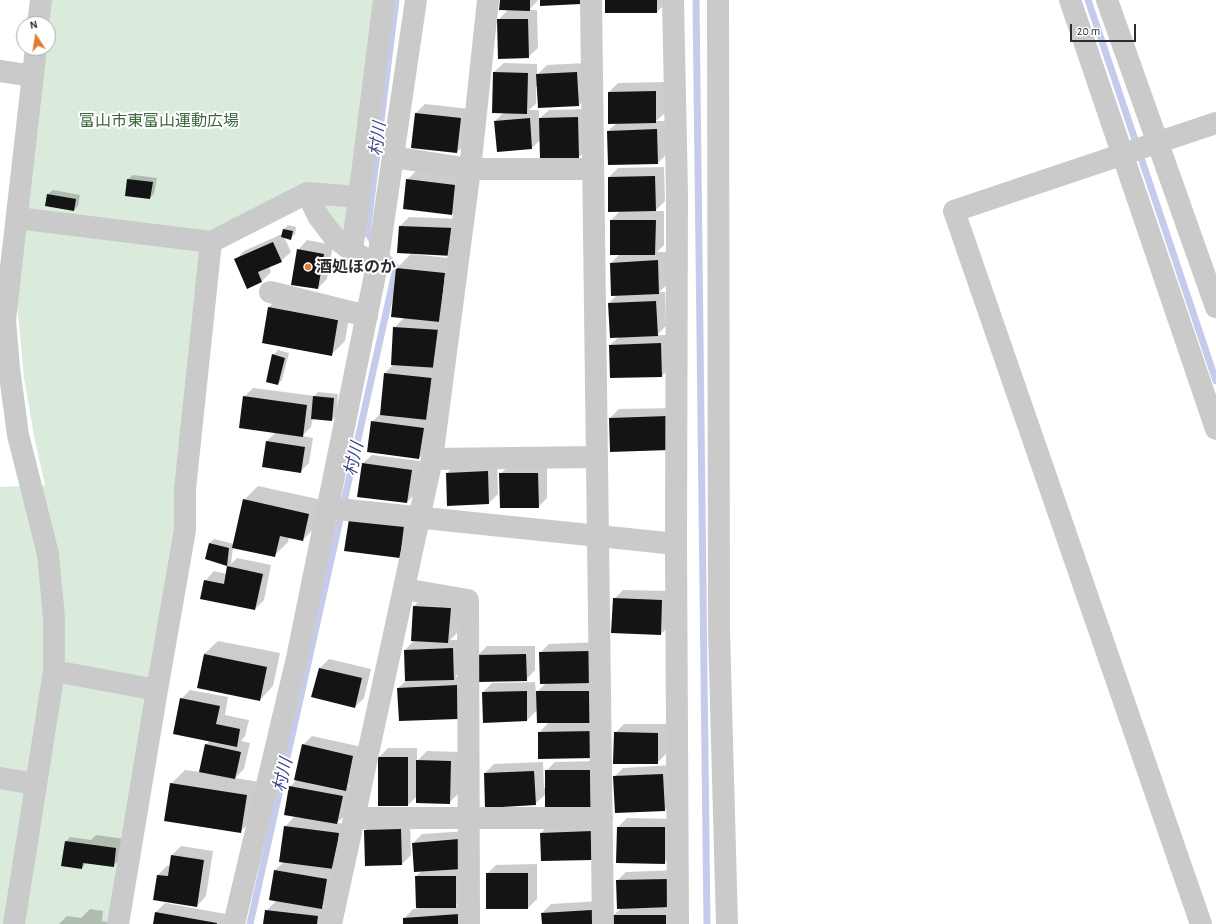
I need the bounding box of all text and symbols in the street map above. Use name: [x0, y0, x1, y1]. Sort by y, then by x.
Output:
north arrow: [16, 16, 56, 56]
scale bar: [1072, 16, 1138, 42]
text: N: [29, 19, 38, 31]
text: 20 m: [1077, 25, 1100, 37]
park label: 富山市東富山運動広場: [79, 111, 239, 131]
water label: 村川: [366, 121, 390, 157]
place label: 酒処ほのか: [316, 257, 396, 277]
marker: 酒処ほのか: [303, 262, 313, 272]
water label: 村川: [340, 440, 368, 478]
water label: 村川: [269, 756, 297, 794]

